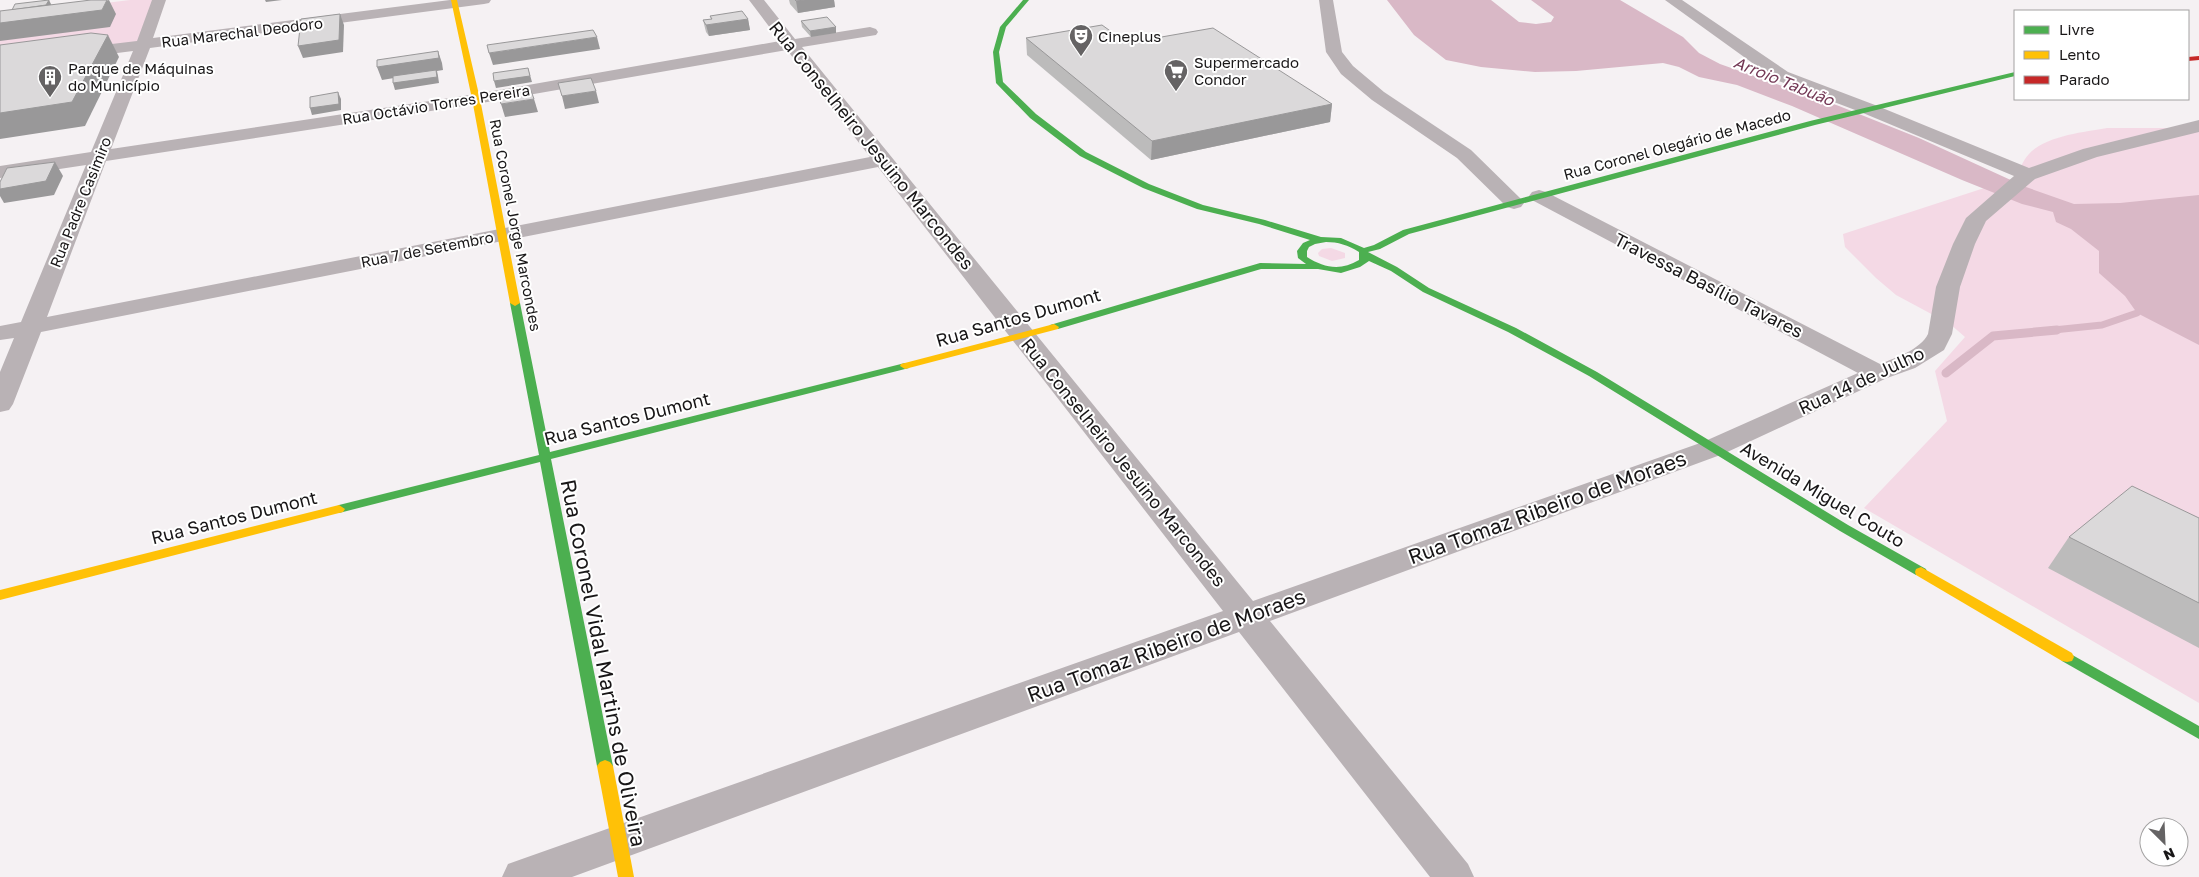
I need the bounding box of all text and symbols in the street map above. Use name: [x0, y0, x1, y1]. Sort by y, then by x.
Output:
legend: [2014, 10, 2189, 100]
street label: Rua Marechal Deodoro: [160, 13, 324, 51]
street label: Rua Conselheiro Jesuino Marcondes: [765, 16, 979, 274]
text: Livre: [2059, 20, 2095, 38]
theatre icon: Cineplus: [1068, 23, 1094, 57]
place label: Cineplus: [1098, 27, 1161, 45]
text: Lento: [2059, 45, 2100, 63]
water label: Arroio Tabuão: [1731, 52, 1838, 111]
place label: Supermercado Condor: [1194, 53, 1299, 88]
supermarket icon: Supermercado Condor: [1163, 58, 1189, 92]
place label: Parque de Máquinas do Município: [68, 59, 214, 94]
building icon: Parque de Máquinas do Município: [37, 64, 63, 98]
text: Parado: [2059, 70, 2110, 88]
street label: Rua Octávio Torres Pereira: [341, 80, 531, 128]
street label: Rua Coronel Olegário de Macedo: [1561, 105, 1793, 183]
street label: Rua Coronel Jorge Marcondes: [487, 117, 545, 333]
street label: Rua Padre Casimiro: [46, 134, 114, 270]
street label: Rua 7 de Setembro: [359, 227, 495, 271]
street label: Travessa Basílio Tavares: [1611, 228, 1807, 342]
street label: Rua Santos Dumont: [933, 283, 1103, 351]
street label: Rua Conselheiro Jesuino Marcondes: [1017, 333, 1231, 591]
street label: Rua 14 de Julho: [1795, 341, 1927, 419]
street label: Rua Santos Dumont: [542, 387, 712, 449]
street label: Avenida Miguel Couto: [1737, 436, 1909, 552]
street label: Rua Tomaz Ribeiro de Moraes: [1404, 444, 1690, 570]
street label: Rua Coronel Vidal Martins de Oliveira: [556, 477, 652, 849]
street label: Rua Santos Dumont: [149, 486, 319, 548]
street label: Rua Tomaz Ribeiro de Moraes: [1023, 582, 1309, 708]
north arrow: [2139, 817, 2189, 867]
text: N: [2161, 844, 2178, 864]

